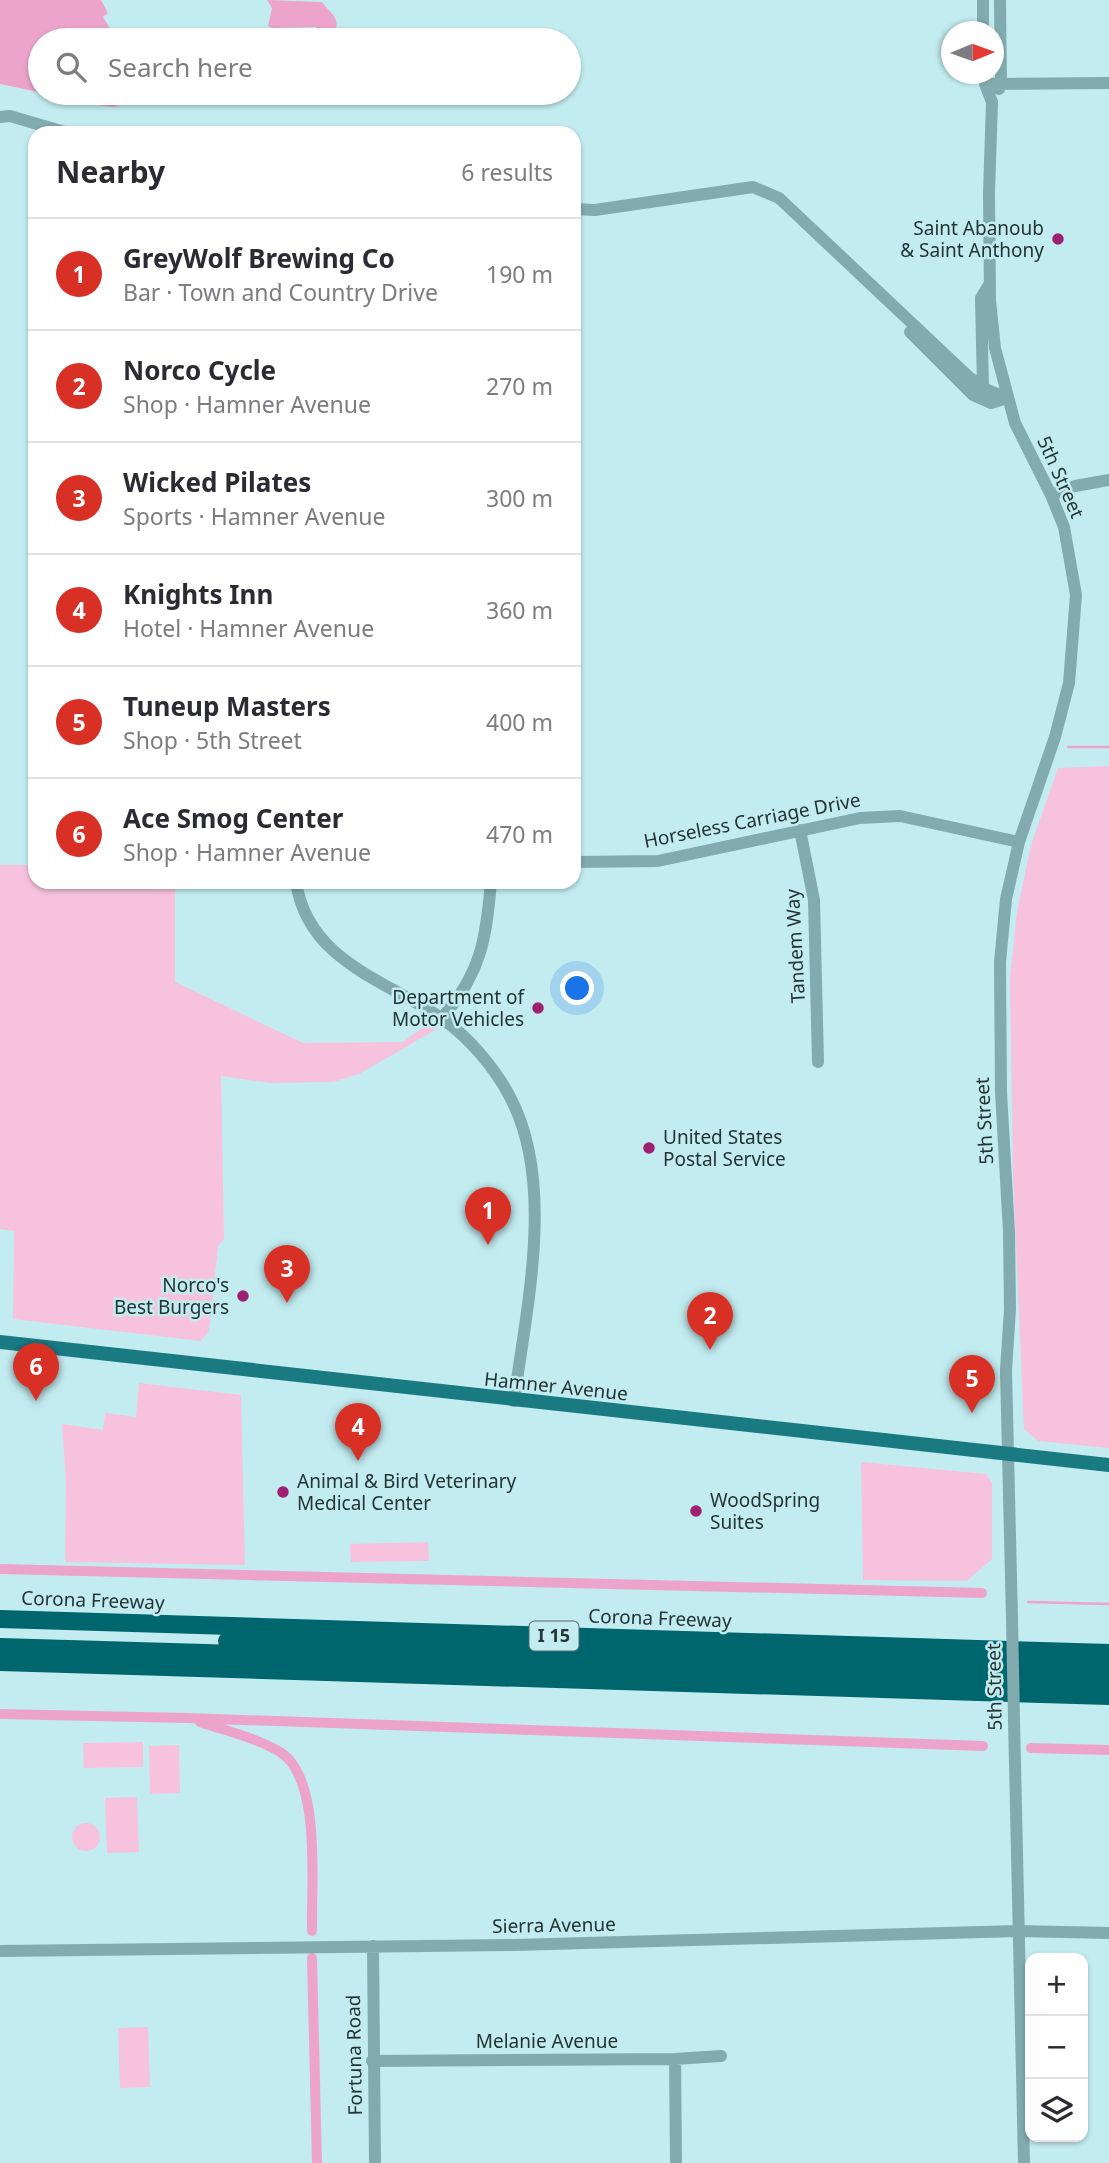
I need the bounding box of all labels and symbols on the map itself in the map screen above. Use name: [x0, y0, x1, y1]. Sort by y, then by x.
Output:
north arrow: [941, 21, 1004, 84]
place label: Saint Abanoub & Saint Anthony: [900, 215, 1044, 263]
marker: Saint Abanoub & Saint Anthony: [1050, 231, 1066, 247]
street label: 5th Street: [1031, 432, 1091, 522]
street label: Horseless Carriage Drive: [641, 786, 863, 854]
street label: Tandem Way: [779, 888, 811, 1004]
your location: [560, 971, 594, 1005]
place label: Department of Motor Vehicles: [392, 984, 525, 1032]
marker: Department of Motor Vehicles: [530, 1000, 546, 1016]
street label: 5th Street: [969, 1077, 999, 1165]
place label: United States Postal Service: [663, 1124, 786, 1172]
marker: United States Postal Service: [641, 1140, 657, 1156]
pin: 1: [465, 1187, 511, 1245]
pin: 3: [264, 1245, 310, 1303]
place label: Norco's Best Burgers: [114, 1272, 229, 1320]
marker: Norco's Best Burgers: [235, 1288, 251, 1304]
pin: 2: [687, 1292, 733, 1350]
pin: 6: [13, 1343, 59, 1401]
pin: 5: [949, 1355, 995, 1413]
street label: Hamner Avenue: [483, 1366, 629, 1406]
pin: 4: [335, 1403, 381, 1461]
place label: Animal & Bird Veterinary Medical Center: [297, 1468, 517, 1516]
marker: Animal & Bird Veterinary Medical Center: [275, 1484, 291, 1500]
place label: WoodSpring Suites: [710, 1487, 820, 1535]
marker: WoodSpring Suites: [688, 1503, 704, 1519]
street label: Corona Freeway: [21, 1585, 165, 1616]
street label: Corona Freeway: [588, 1603, 732, 1634]
road number: I 15: [530, 1622, 578, 1651]
street label: 5th Street: [980, 1643, 1008, 1731]
street label: Sierra Avenue: [492, 1911, 616, 1939]
street label: Fortuna Road: [340, 1994, 368, 2116]
street label: Melanie Avenue: [476, 2028, 618, 2054]

